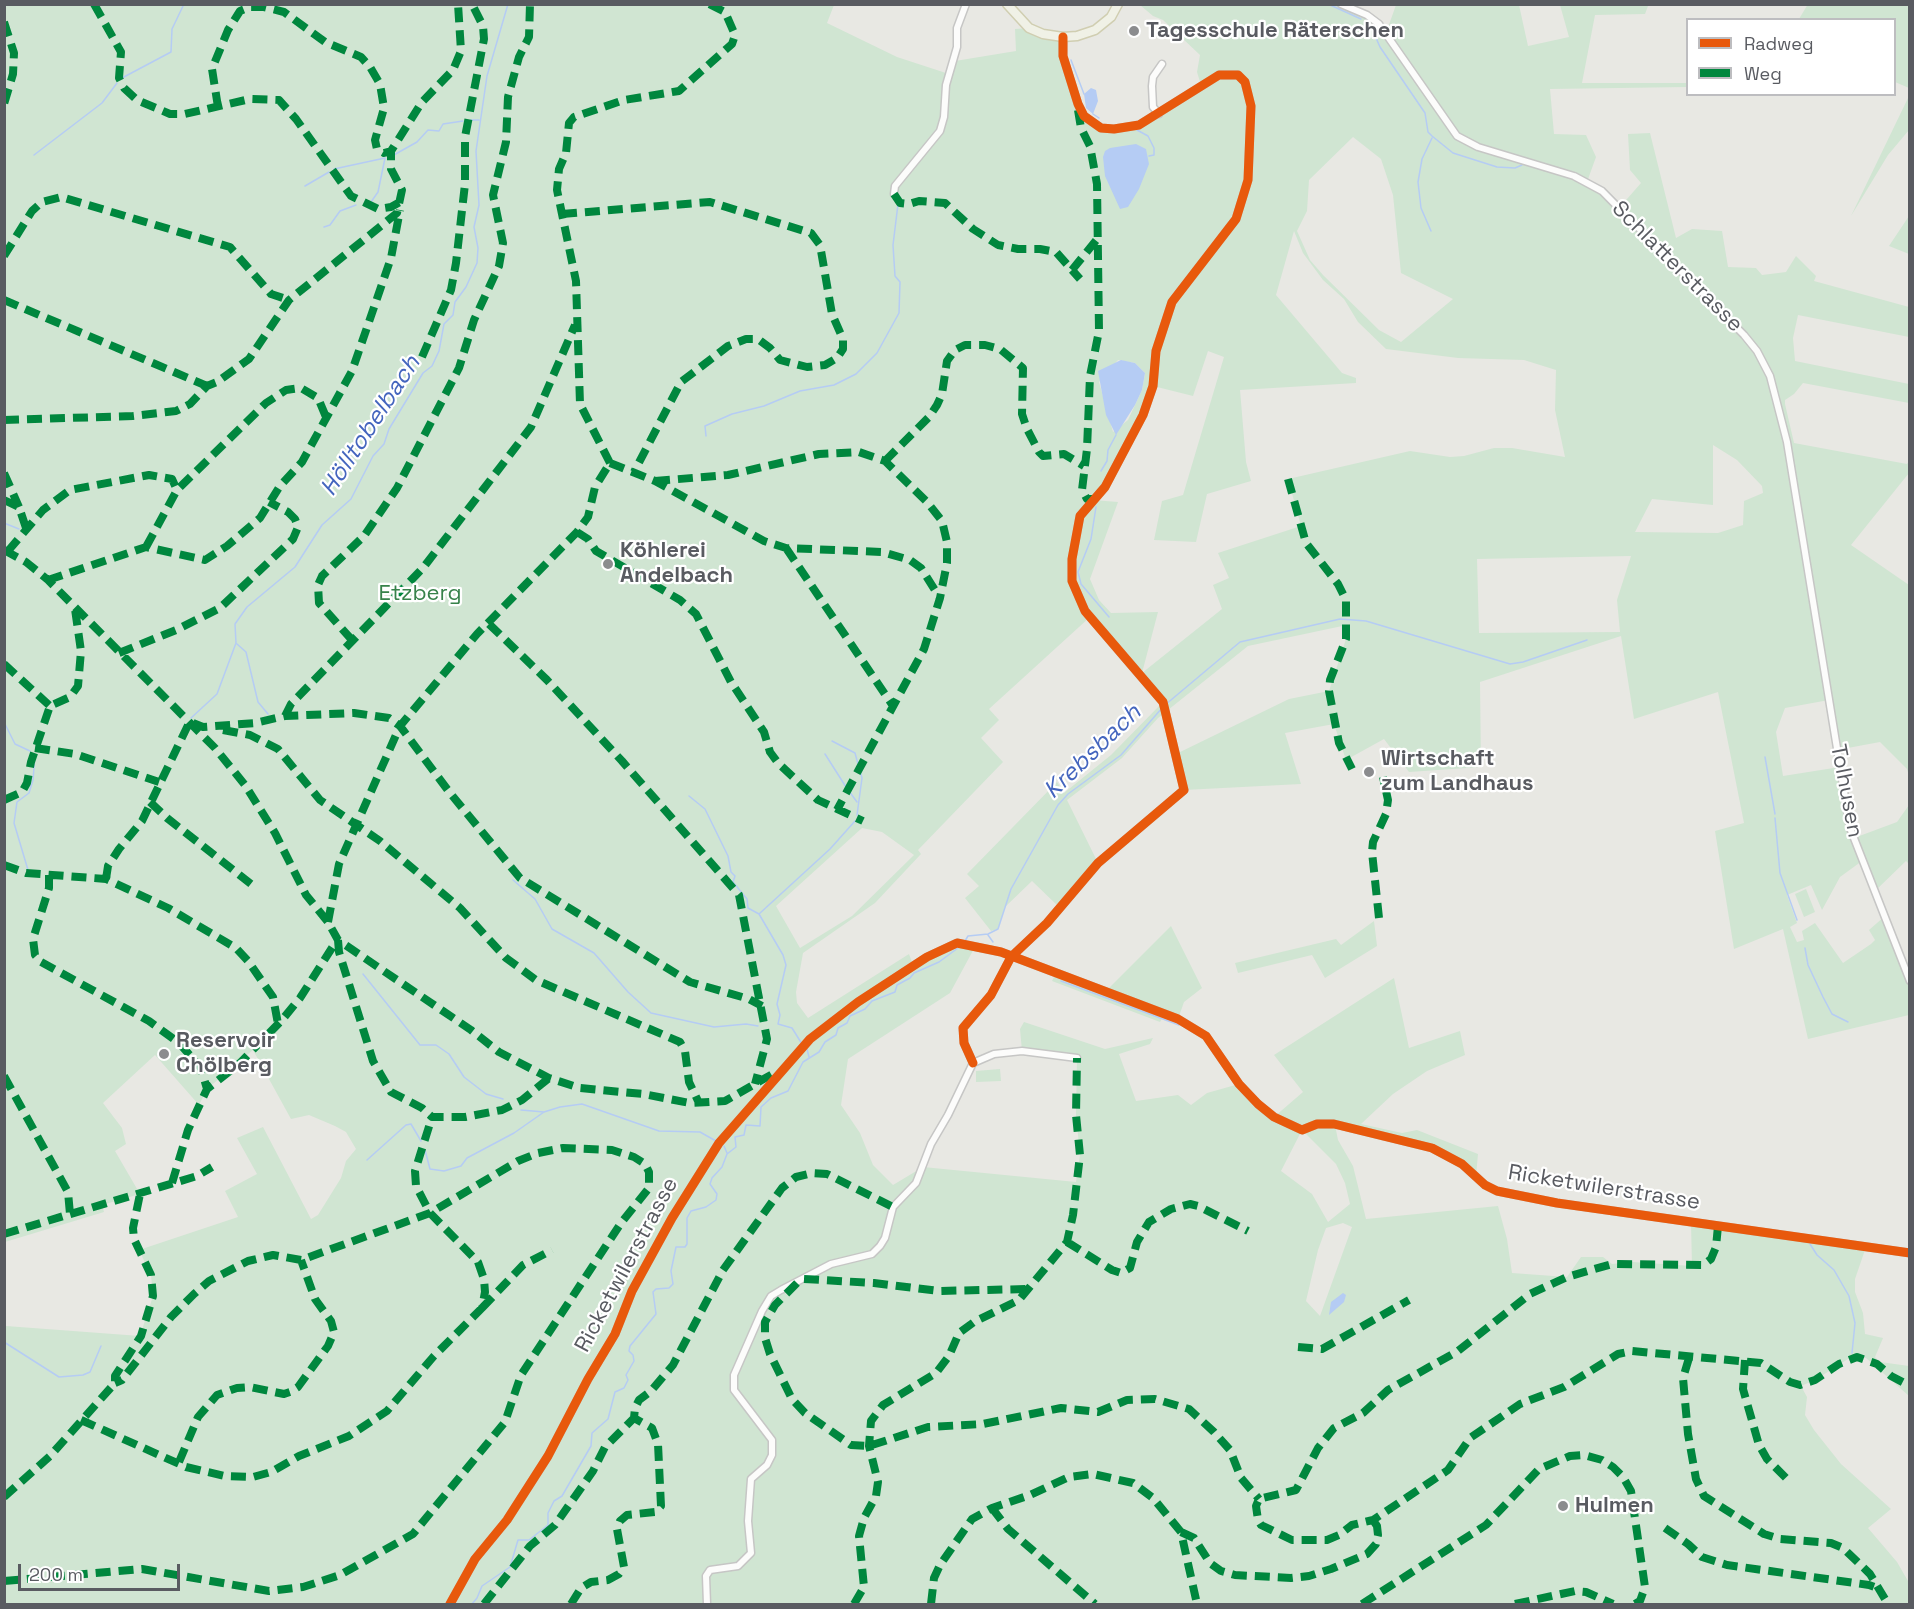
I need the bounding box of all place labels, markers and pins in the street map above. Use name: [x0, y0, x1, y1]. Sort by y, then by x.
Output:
place label: Tagesschule Räterschen: [1146, 18, 1404, 44]
marker: Tagesschule Räterschen: [1127, 24, 1141, 38]
place label: Köhlerei Andelbach: [620, 538, 733, 590]
marker: Köhlerei Andelbach: [601, 557, 615, 571]
place label: Wirtschaft zum Landhaus: [1381, 746, 1534, 798]
marker: Wirtschaft zum Landhaus: [1362, 765, 1376, 779]
place label: Reservoir Chölberg: [176, 1028, 275, 1080]
marker: Reservoir Chölberg: [157, 1047, 171, 1061]
place label: Hulmen: [1575, 1493, 1654, 1519]
marker: Hulmen: [1556, 1499, 1570, 1513]

